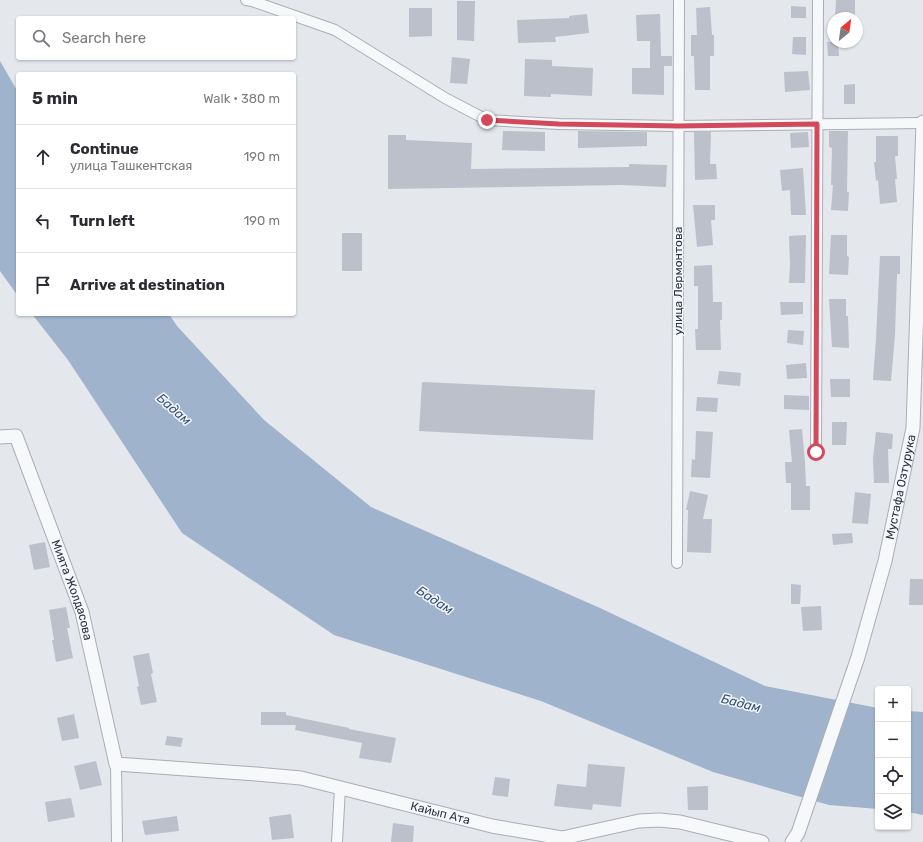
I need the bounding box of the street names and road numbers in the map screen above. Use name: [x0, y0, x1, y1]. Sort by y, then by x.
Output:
street label: улица Лермонтова: [671, 227, 685, 335]
street label: Мустафа Озтурука: [883, 433, 918, 541]
street label: Мията Жолдасова: [48, 538, 95, 642]
street label: Кайып Ата: [409, 799, 472, 827]

